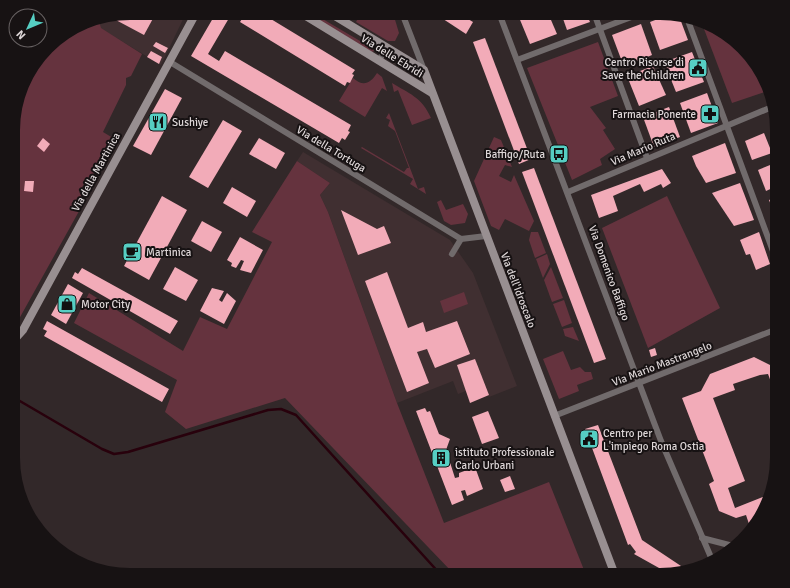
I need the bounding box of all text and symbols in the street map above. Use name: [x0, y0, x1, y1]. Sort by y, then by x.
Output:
north arrow: [8, 8, 48, 48]
text: N: [14, 27, 29, 42]
street label: Via delle Ebridi: [359, 32, 425, 80]
place label: Centro Risorse di Save the Children: [602, 56, 684, 82]
public building icon: Centro Risorse di Save the Children: [687, 57, 709, 79]
pharmacy icon: Farmacia Ponente: [699, 103, 721, 125]
place label: Farmacia Ponente: [612, 108, 696, 121]
restaurant icon: Sushiye: [147, 111, 169, 133]
place label: Sushiye: [172, 116, 208, 129]
street label: Via della Tortuga: [294, 123, 368, 175]
street label: Via Mario Ruta: [609, 129, 678, 168]
street label: Via della Martinica: [69, 130, 123, 214]
bus stop icon: Baffigo/Ruta: [548, 143, 570, 165]
place label: Baffigo/Ruta: [485, 148, 545, 161]
street label: Via Domenico Baffigo: [586, 224, 632, 323]
cafe icon: Martinica: [121, 241, 143, 263]
place label: Martinica: [146, 246, 192, 259]
street label: Via dell'Idroscalo: [498, 250, 538, 330]
shop icon: Motor City: [56, 293, 78, 315]
place label: Motor City: [81, 298, 131, 311]
street label: Via Mario Mastrangelo: [610, 339, 714, 389]
place label: Centro per L'impiego Roma Ostia: [603, 427, 705, 453]
public building icon: Centro per L'impiego Roma Ostia: [578, 428, 600, 450]
place label: istituto Professionale Carlo Urbani: [455, 446, 555, 472]
building icon: istituto Professionale Carlo Urbani: [430, 447, 452, 469]

